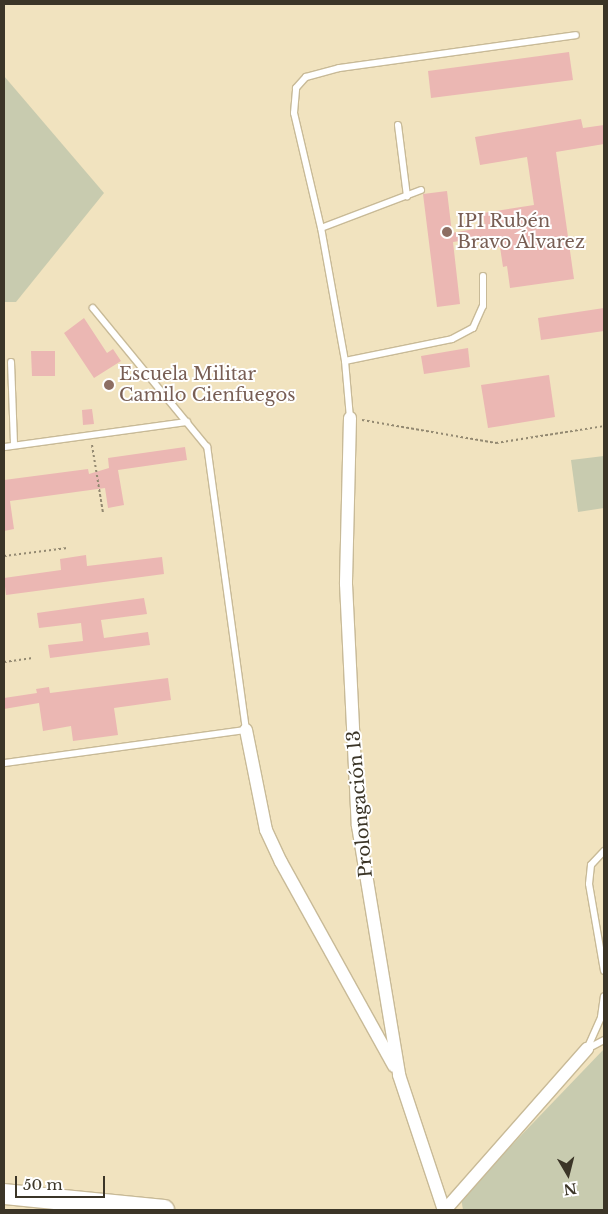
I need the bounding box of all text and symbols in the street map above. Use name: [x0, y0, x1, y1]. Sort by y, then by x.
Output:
place label: IPI Rubén Bravo Álvarez: [457, 211, 586, 253]
marker: IPI Rubén Bravo Álvarez: [441, 226, 453, 238]
place label: Escuela Militar Camilo Cienfuegos: [119, 364, 295, 406]
marker: Escuela Militar Camilo Cienfuegos: [103, 379, 115, 391]
street label: Prolongación 13: [343, 730, 377, 878]
north arrow: [543, 1149, 593, 1199]
scale bar: [18, 1166, 108, 1198]
text: 50 m: [23, 1175, 63, 1194]
text: N: [562, 1179, 578, 1199]

